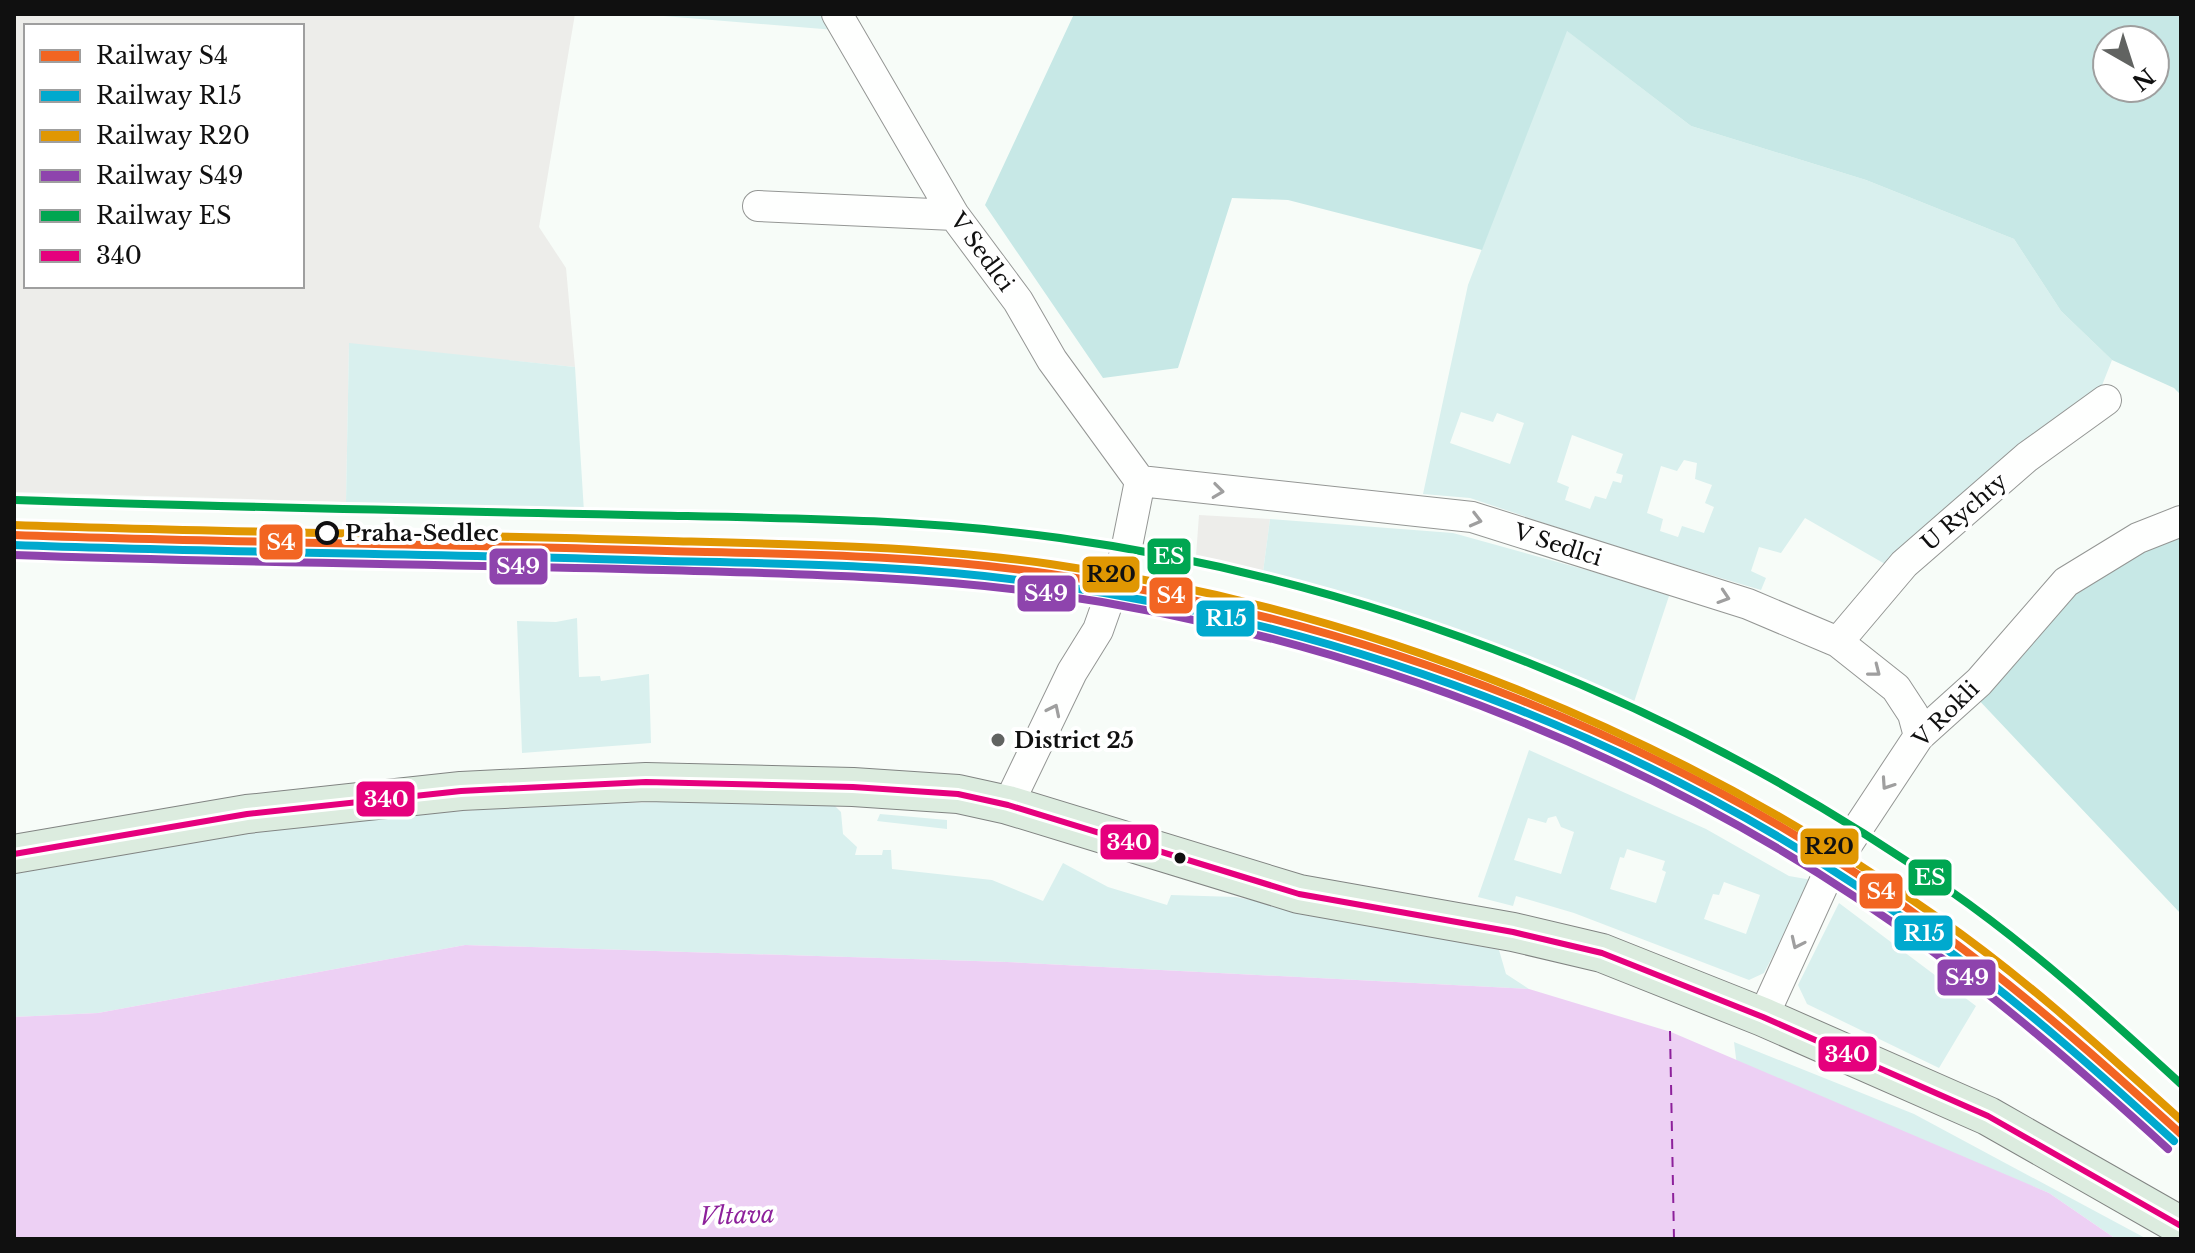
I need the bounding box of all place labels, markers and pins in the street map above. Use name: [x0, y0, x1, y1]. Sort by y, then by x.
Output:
place label: Praha-Sedlec: [345, 520, 499, 547]
marker: Praha-Sedlec: [316, 522, 338, 544]
place label: District 25: [1014, 727, 1134, 754]
marker: District 25: [989, 731, 1007, 749]
unlabelled marker: [1172, 850, 1188, 866]

